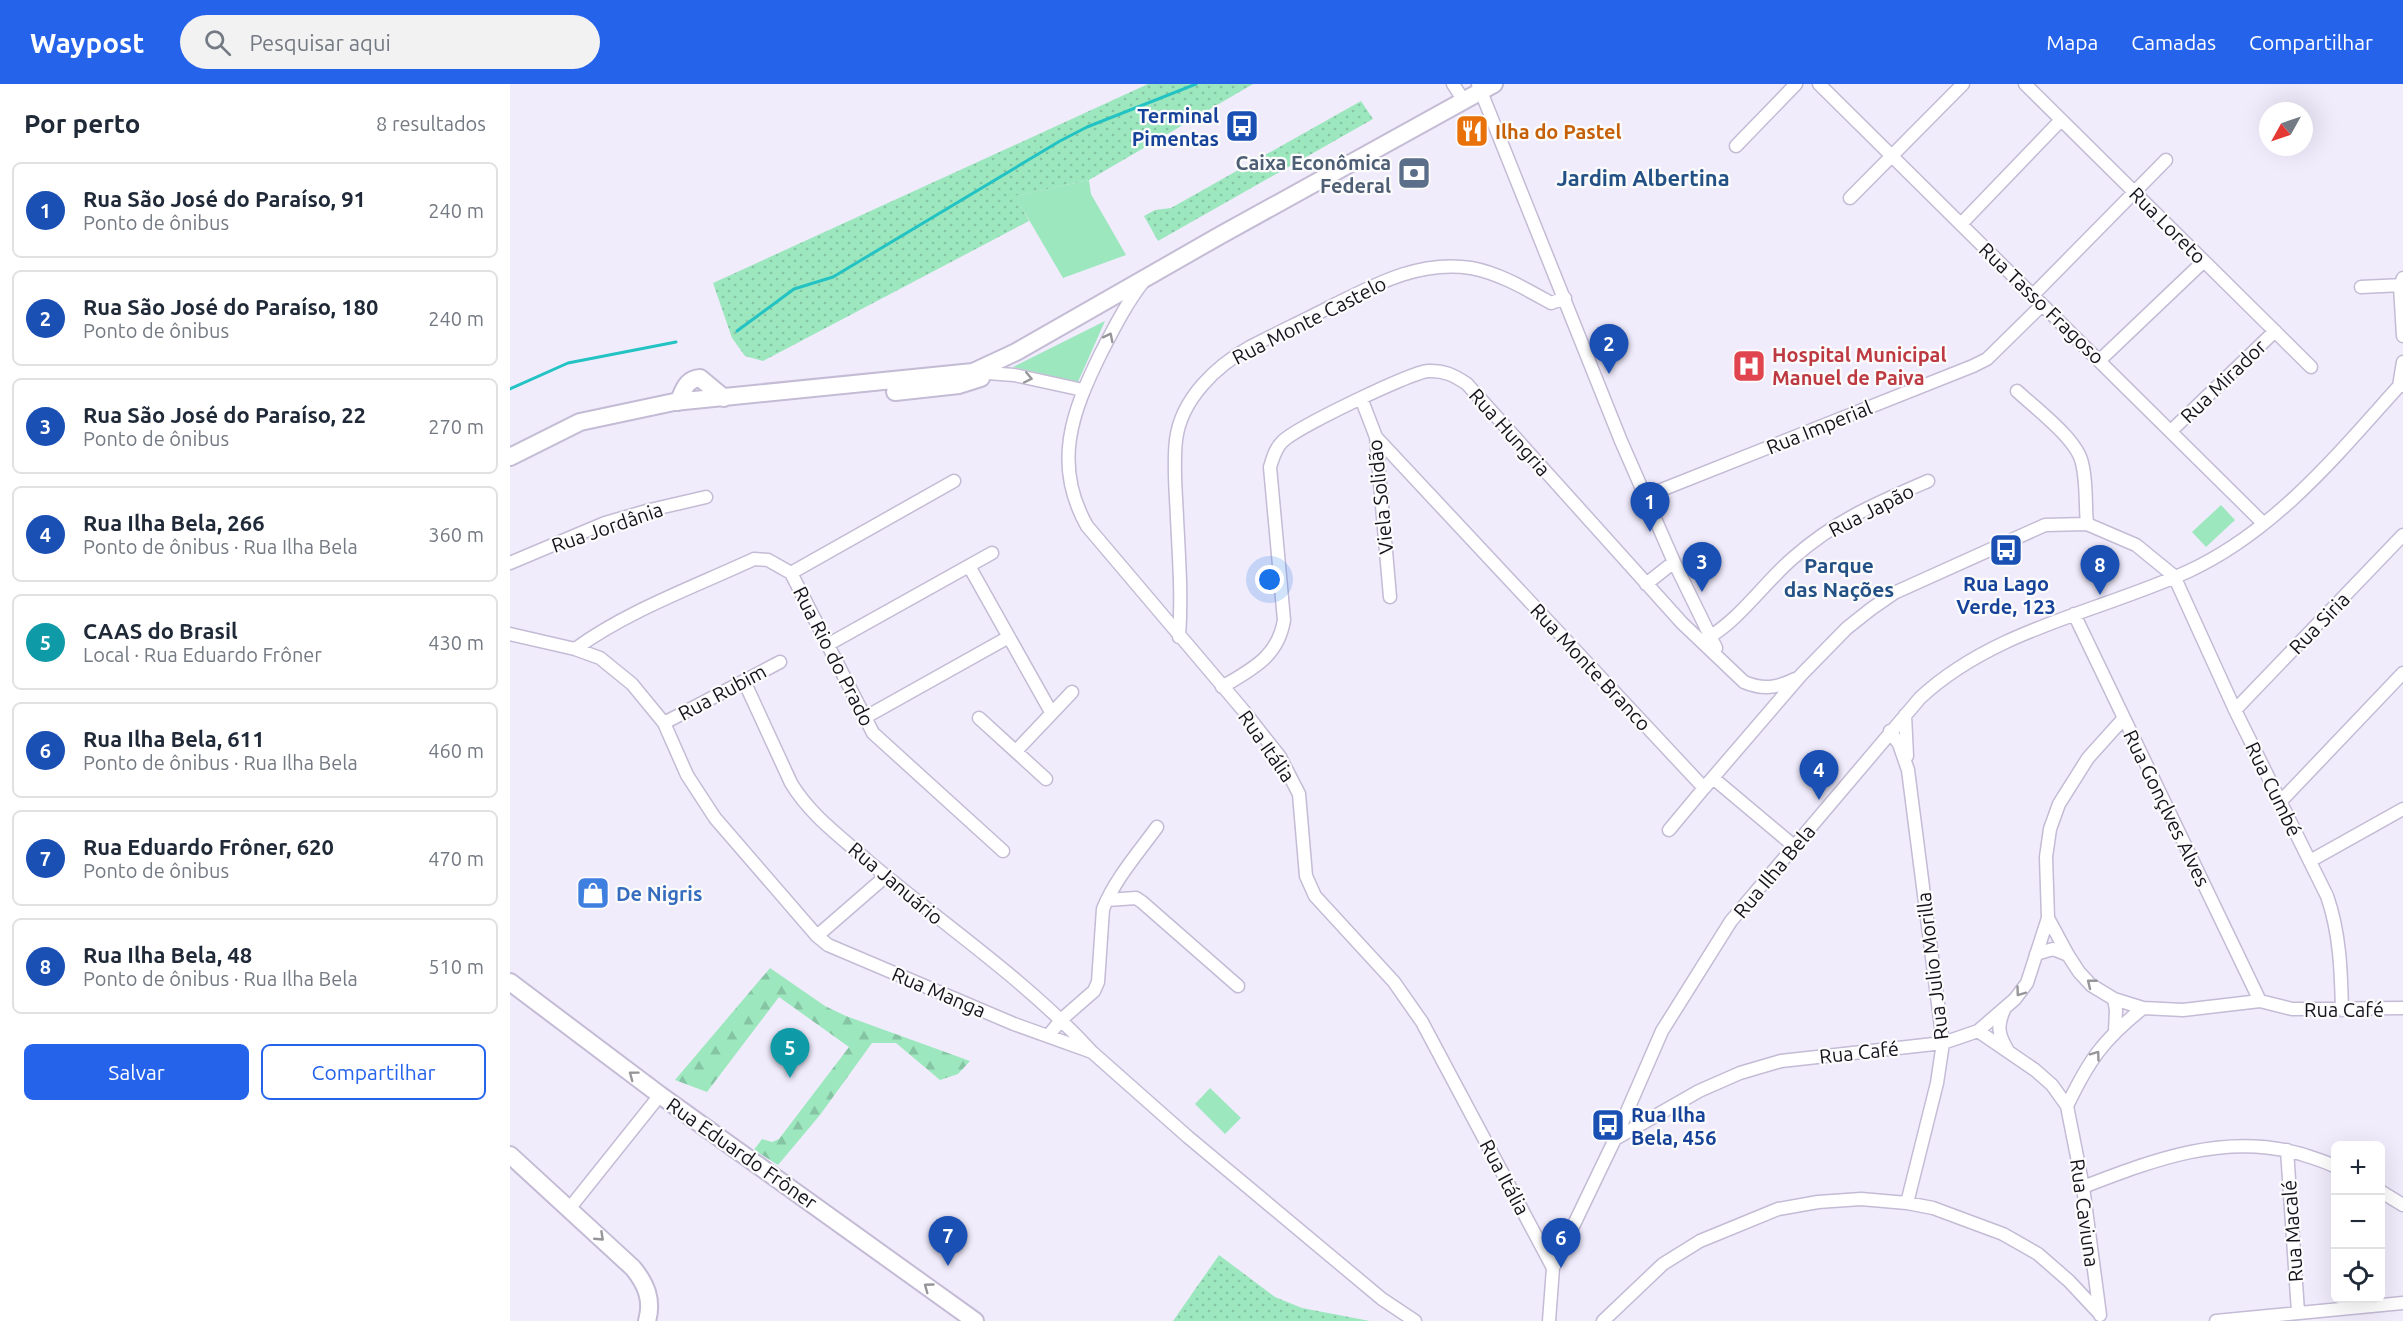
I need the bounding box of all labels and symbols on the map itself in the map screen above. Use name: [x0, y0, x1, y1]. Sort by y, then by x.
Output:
north arrow: [2259, 102, 2313, 156]
place label: Terminal Pimentas: [1132, 104, 1219, 150]
bus stop icon: Terminal Pimentas: [1224, 108, 1260, 144]
restaurant icon: Ilha do Pastel: [1454, 113, 1490, 149]
place label: Ilha do Pastel: [1495, 120, 1622, 143]
place label: Caixa Econômica Federal: [1236, 151, 1391, 197]
bank icon: Caixa Econômica Federal: [1396, 155, 1432, 191]
district label: Jardim Albertina: [1556, 165, 1730, 190]
street label: Rua Loreto: [2125, 182, 2211, 268]
street label: Rua Tasso Fragoso: [1975, 238, 2109, 368]
street label: Rua Monte Castelo: [1228, 271, 1390, 369]
pin: 2: [1590, 324, 1628, 374]
one-way arrow: [1102, 333, 1114, 344]
street label: Rua Mirador: [2176, 334, 2271, 427]
place label: Hospital Municipal Manuel de Paiva: [1772, 343, 1947, 389]
hospital icon: Hospital Municipal Manuel de Paiva: [1731, 348, 1767, 384]
one-way arrow: [1023, 371, 1033, 384]
street label: Rua Hungria: [1465, 384, 1555, 480]
street label: Rua Imperial: [1763, 395, 1875, 459]
street label: Viela Solidão: [1363, 438, 1397, 556]
street label: Rua Japão: [1825, 479, 1917, 541]
pin: 1: [1630, 482, 1670, 532]
street label: Rua Jordânia: [548, 497, 666, 557]
bus stop icon: Rua Lago Verde, 123: [1988, 532, 2024, 568]
pin: 3: [1682, 542, 1722, 592]
pin: 8: [2080, 546, 2120, 595]
district label: Parque das Nações: [1784, 553, 1894, 601]
your location: [1255, 565, 1284, 594]
place label: Rua Lago Verde, 123: [1956, 572, 2056, 618]
street label: Rua Rio do Prado: [789, 582, 879, 730]
street label: Rua Siria: [2284, 587, 2354, 659]
street label: Rua Monte Branco: [1526, 599, 1656, 735]
street label: Rua Rubim: [674, 659, 770, 725]
street label: Rua Itália: [1234, 706, 1300, 786]
street label: Rua Gonçlves Alves: [2119, 726, 2215, 890]
street label: Rua Cumbé: [2241, 738, 2307, 840]
pin: 4: [1800, 750, 1838, 800]
street label: Rua Ilha Bela: [1728, 820, 1820, 922]
street label: Rua Januário: [844, 837, 948, 929]
shop icon: De Nigris: [575, 875, 611, 911]
place label: De Nigris: [616, 882, 702, 905]
street label: Rua Julio Morilla: [1912, 891, 1952, 1041]
street label: Rua Manga: [889, 962, 989, 1022]
one-way arrow: [2087, 980, 2098, 991]
one-way arrow: [2017, 985, 2028, 996]
street label: Rua Café: [2304, 998, 2384, 1021]
pin: 5: [770, 1028, 810, 1078]
street label: Rua Café: [1818, 1036, 1900, 1068]
one-way arrow: [2089, 1050, 2100, 1061]
one-way arrow: [629, 1071, 640, 1082]
street label: Rua Eduardo Frôner: [662, 1092, 822, 1214]
place label: Rua Ilha Bela, 456: [1631, 1103, 1716, 1149]
bus stop icon: Rua Ilha Bela, 456: [1590, 1107, 1626, 1143]
street label: Rua Itália: [1476, 1135, 1534, 1219]
street label: Rua Caviuna: [2066, 1157, 2104, 1269]
street label: Rua Macalé: [2277, 1179, 2307, 1283]
pin: 7: [928, 1216, 968, 1266]
pin: 6: [1542, 1218, 1580, 1268]
one-way arrow: [593, 1230, 604, 1241]
one-way arrow: [924, 1283, 935, 1294]

